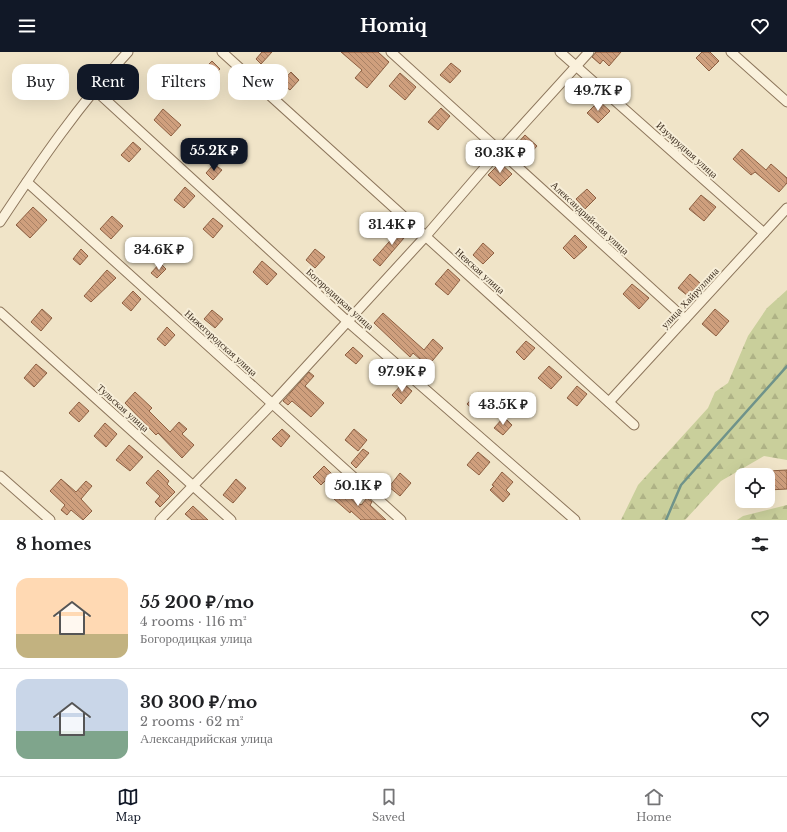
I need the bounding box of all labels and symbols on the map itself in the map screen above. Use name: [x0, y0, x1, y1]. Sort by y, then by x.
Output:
pin: 49.7K ₽: [561, 78, 635, 112]
street label: Изумрудная улица: [654, 119, 721, 181]
pin: 55.2K ₽: [177, 138, 251, 172]
pin: 30.3K ₽: [463, 140, 537, 174]
street label: Александрийская улица: [548, 178, 632, 258]
pin: 31.4K ₽: [355, 212, 429, 246]
pin: 34.6K ₽: [122, 237, 196, 271]
street label: Невская улица: [453, 245, 508, 297]
street label: улица Хайруллина: [658, 264, 722, 331]
street label: Богородицкая улица: [304, 265, 377, 333]
street label: Нижегородская улица: [182, 307, 260, 379]
pin: 97.9K ₽: [365, 359, 439, 393]
street label: Тульская улица: [94, 381, 152, 435]
pin: 43.5K ₽: [466, 392, 540, 426]
pin: 50.1K ₽: [321, 473, 395, 507]

